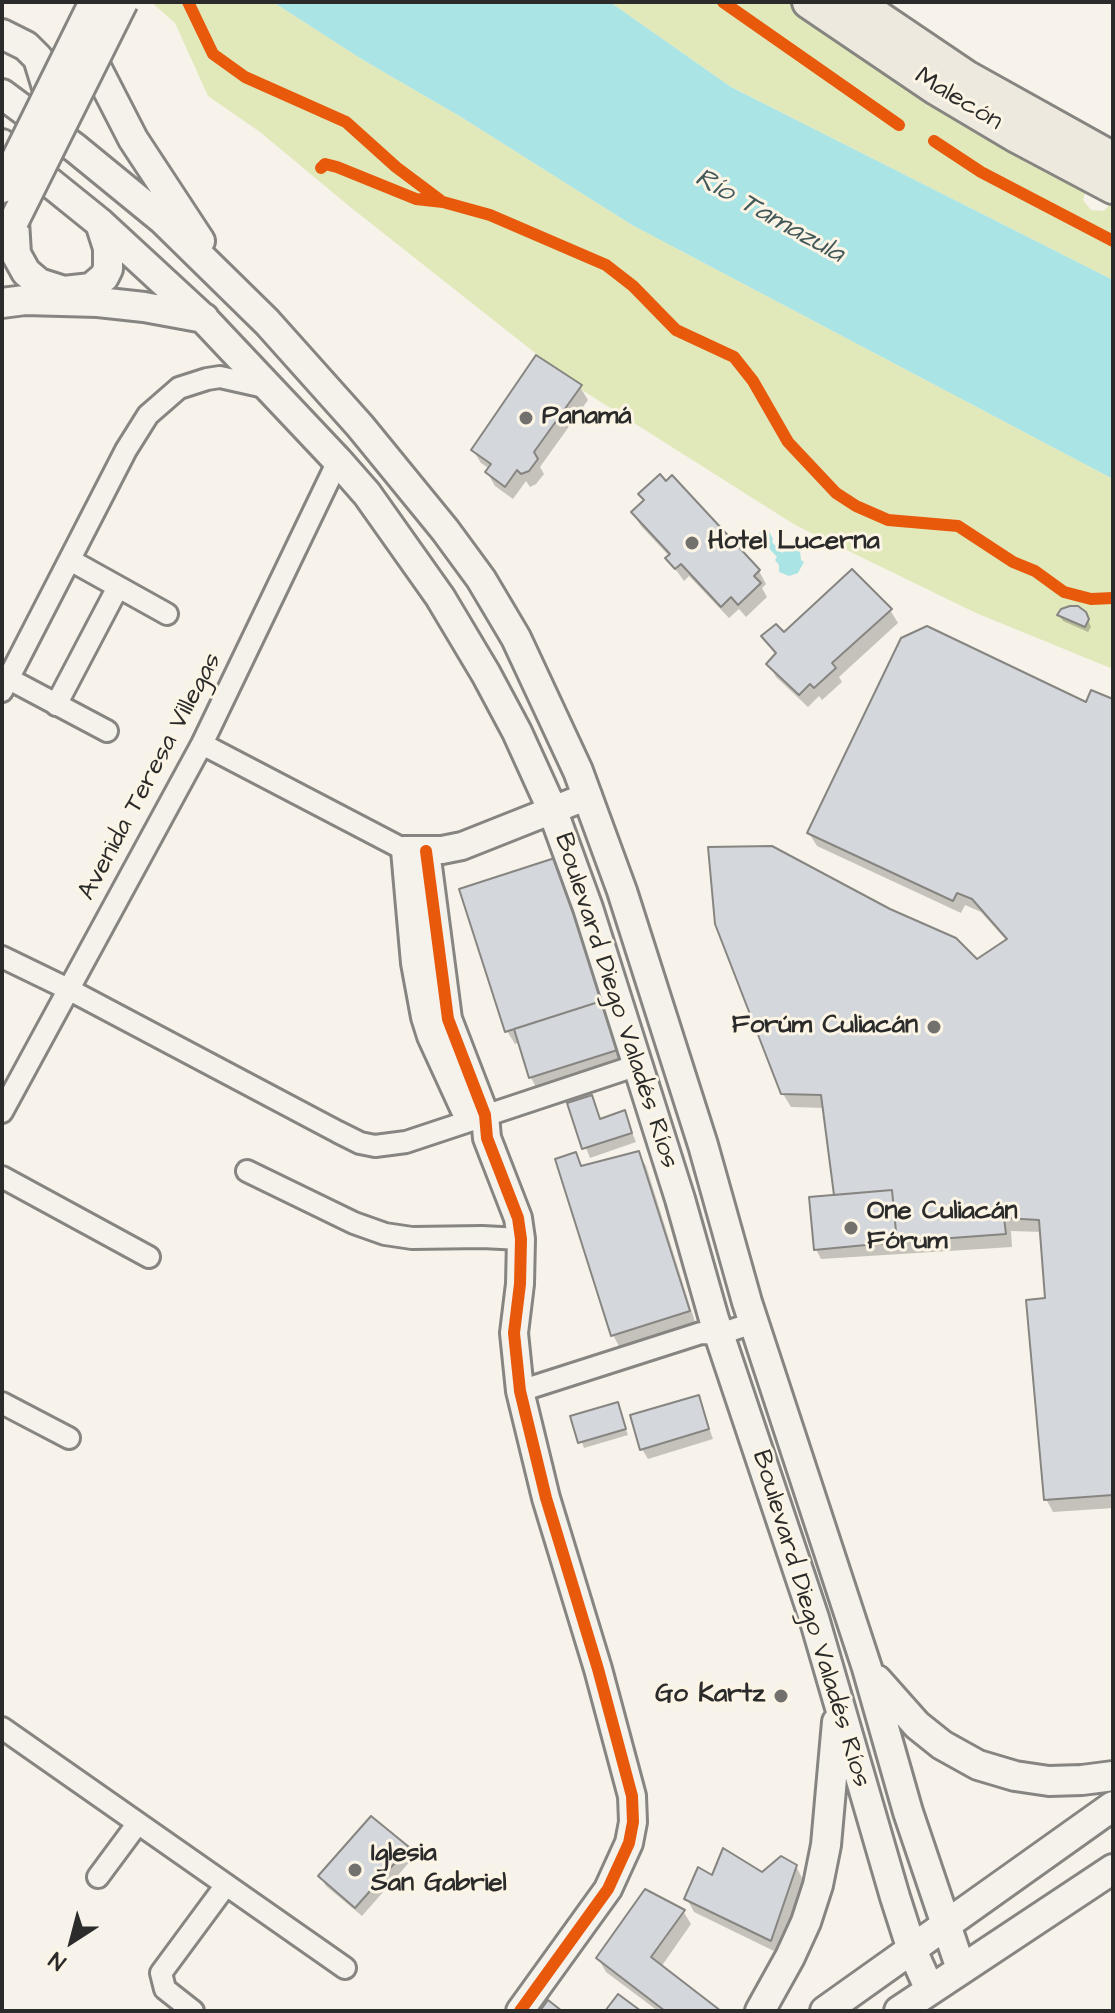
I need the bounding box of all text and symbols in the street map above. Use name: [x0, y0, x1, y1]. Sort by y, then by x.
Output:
street label: Malecón: [908, 62, 1008, 138]
water label: Río Tamazula: [688, 162, 850, 272]
place label: Panamá: [542, 402, 632, 434]
marker: Panamá: [517, 409, 535, 427]
place label: Hotel Lucerna: [708, 527, 880, 559]
marker: Hotel Lucerna: [683, 534, 701, 552]
street label: Avenida Teresa Villegas: [73, 648, 229, 906]
street label: Boulevard Diego Valadés Ríos: [546, 830, 684, 1172]
place label: Forúm Culiacán: [732, 1011, 918, 1043]
marker: Forúm Culiacán: [925, 1018, 943, 1036]
place label: One Culiacán Fórum: [867, 1197, 1017, 1258]
marker: One Culiacán Fórum: [842, 1219, 860, 1237]
street label: Boulevard Diego Valadés Ríos: [744, 1447, 876, 1791]
place label: Go Kartz: [655, 1680, 765, 1712]
marker: Go Kartz: [772, 1687, 790, 1705]
place label: Iglesia San Gabriel: [371, 1839, 507, 1900]
marker: Iglesia San Gabriel: [346, 1861, 364, 1879]
north arrow: [32, 1901, 112, 1981]
text: N: [43, 1944, 72, 1977]

